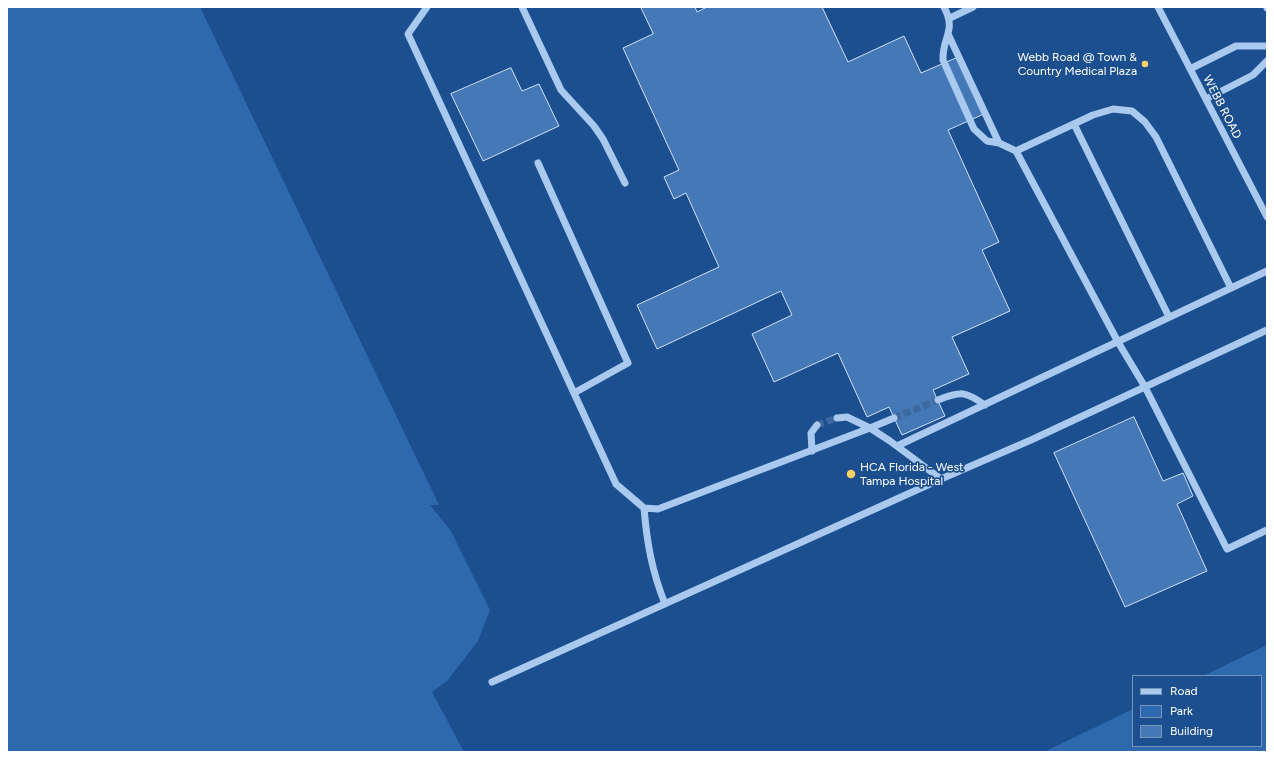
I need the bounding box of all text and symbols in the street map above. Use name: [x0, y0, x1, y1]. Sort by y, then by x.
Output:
place label: Webb Road @ Town & Country Medical Plaza: [1017, 50, 1137, 78]
marker: Webb Road @ Town & Country Medical Plaza: [1140, 59, 1150, 69]
street label: WEBB ROAD: [1200, 73, 1244, 141]
place label: HCA Florida - West Tampa Hospital: [860, 460, 964, 488]
marker: HCA Florida - West Tampa Hospital: [845, 468, 857, 480]
legend: [1132, 675, 1262, 747]
text: Road: [1170, 684, 1198, 698]
text: Park: [1170, 704, 1193, 718]
text: Building: [1170, 724, 1213, 738]

